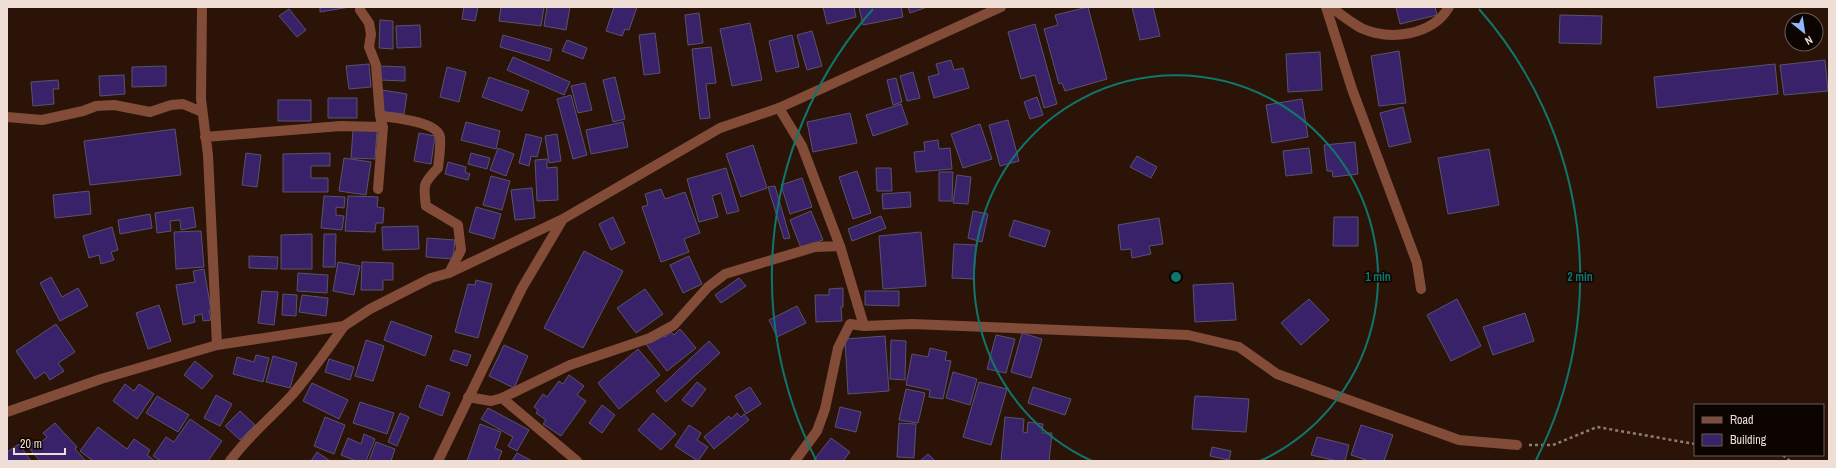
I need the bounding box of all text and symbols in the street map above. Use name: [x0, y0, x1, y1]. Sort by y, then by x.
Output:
north arrow: [1784, 12, 1824, 52]
text: N: [1803, 33, 1815, 48]
text: 1 min: [1365, 269, 1391, 285]
text: 2 min: [1567, 269, 1593, 285]
centre of rings: [1169, 270, 1183, 284]
legend: [1694, 404, 1824, 456]
text: Road: [1730, 412, 1754, 428]
scale bar: [14, 430, 65, 456]
text: Building: [1730, 432, 1767, 448]
text: 20 m: [20, 436, 42, 452]

